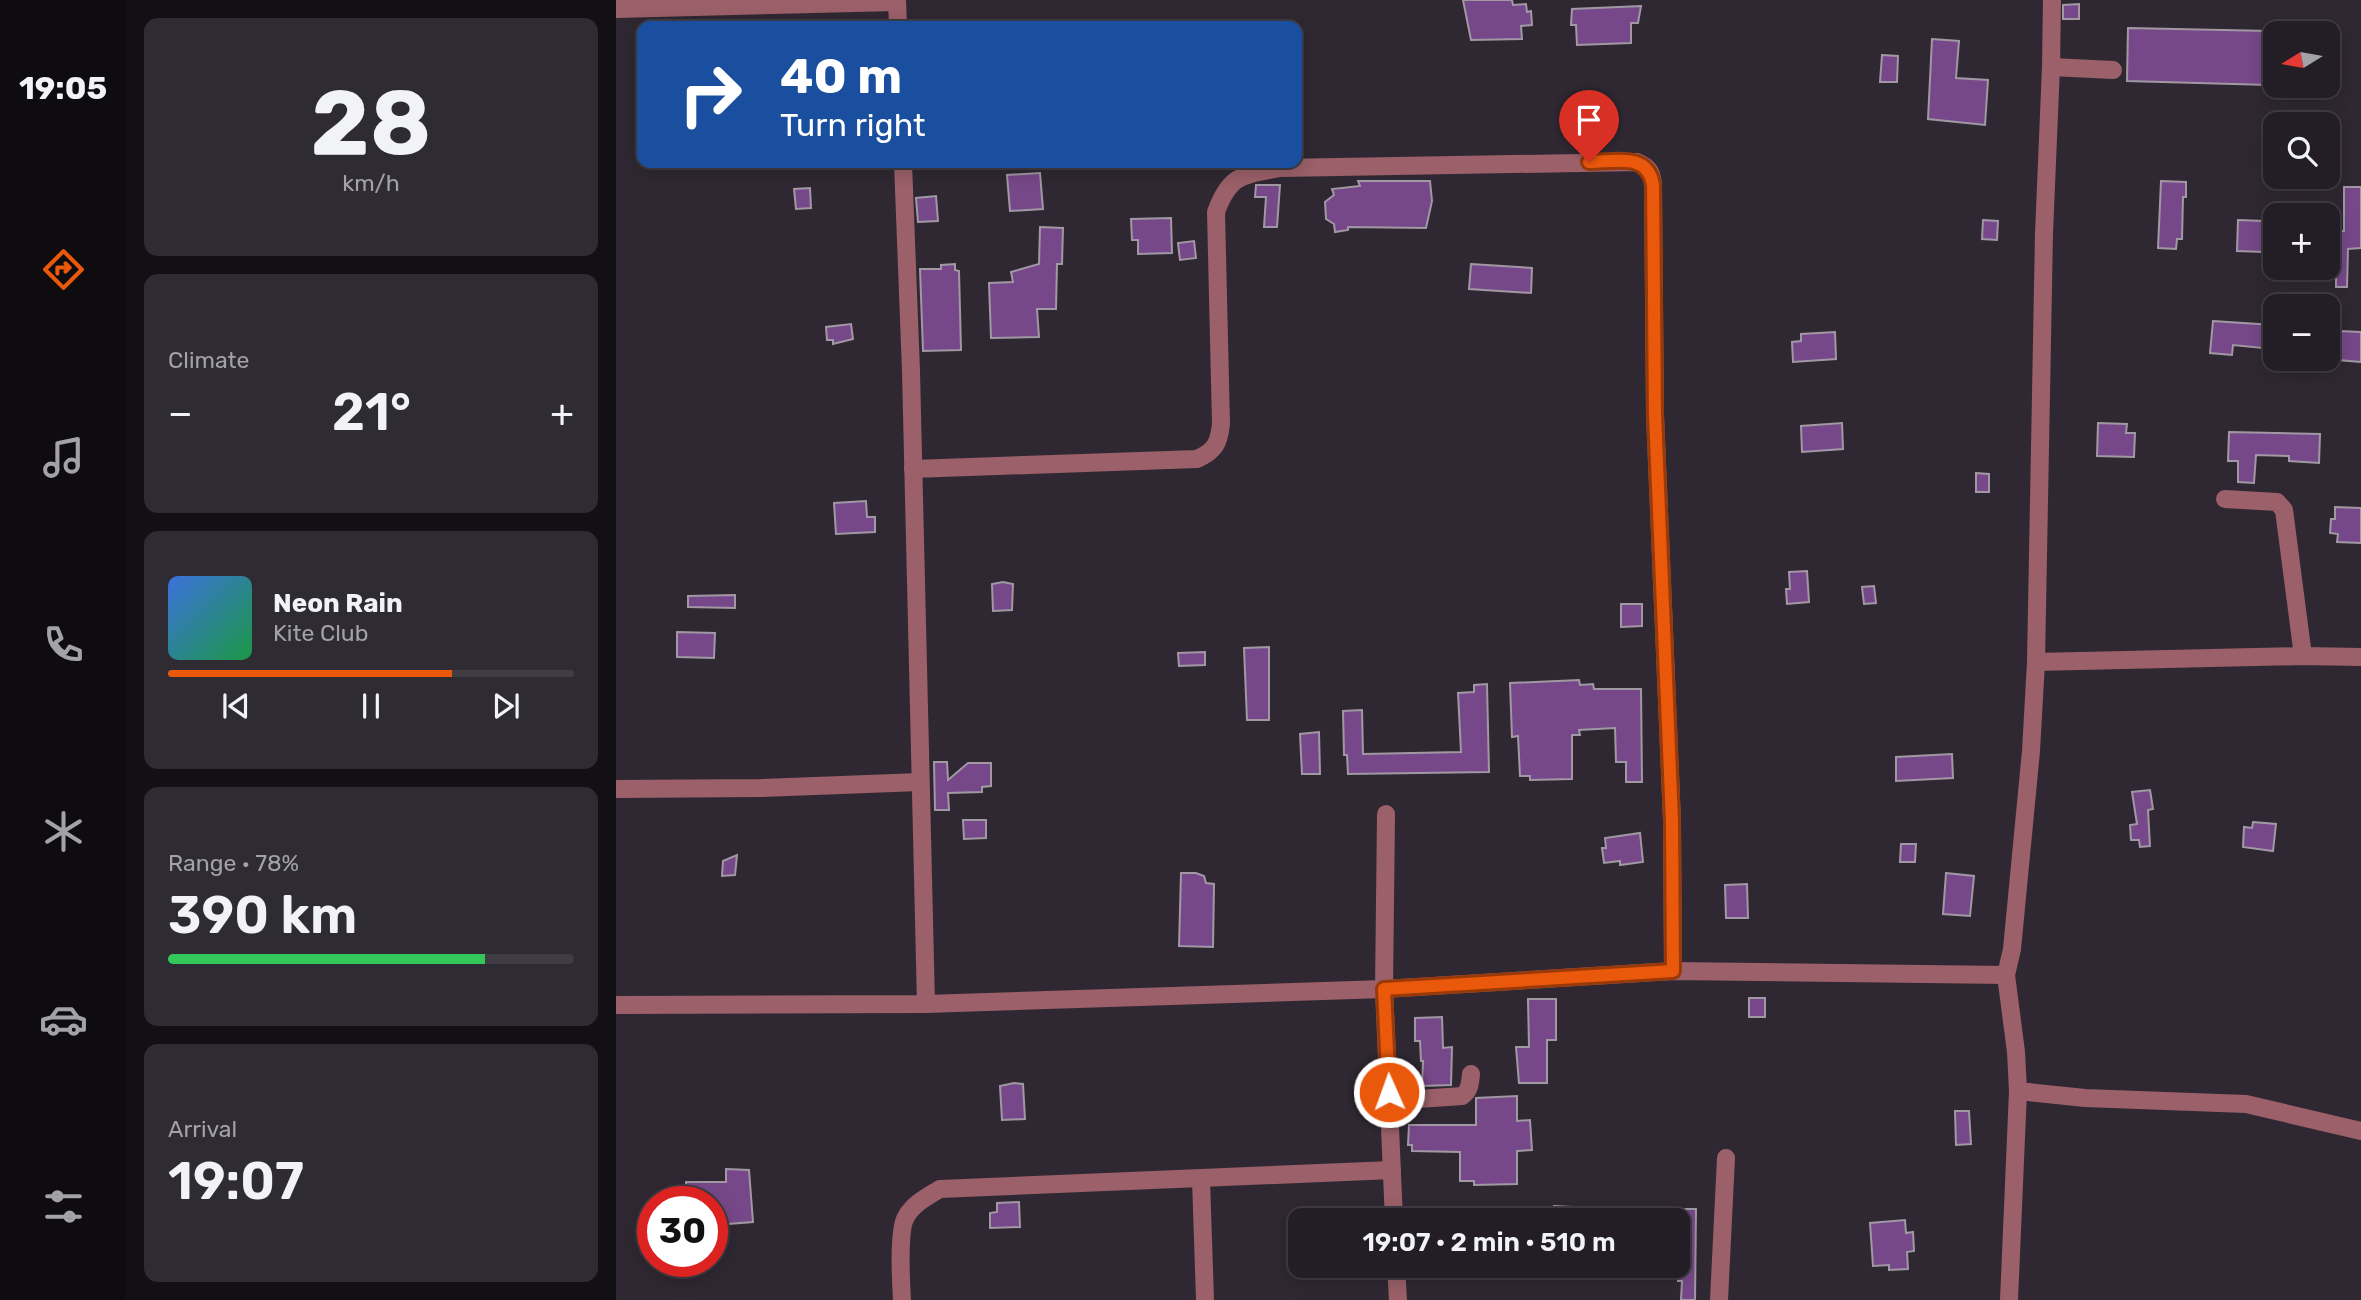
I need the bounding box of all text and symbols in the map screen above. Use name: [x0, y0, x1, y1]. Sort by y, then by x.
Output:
north arrow: [2263, 21, 2340, 98]
map controls: [2263, 21, 2340, 371]
text: 40 m: [780, 47, 902, 105]
icon: right: [665, 49, 756, 140]
text: 19:05: [19, 69, 107, 107]
text: 28: [311, 69, 431, 177]
pin: [1559, 90, 1619, 162]
icon: arrive: [1570, 101, 1608, 139]
text: Turn right: [780, 106, 925, 144]
button: search: [2263, 112, 2340, 189]
text: km/h: [342, 169, 400, 197]
button: +: [2263, 203, 2340, 280]
icon: directions: [39, 245, 88, 294]
button: −: [2263, 294, 2340, 371]
text: Climate: [168, 346, 249, 374]
text: 21°: [332, 381, 411, 443]
text: −: [168, 390, 193, 436]
text: +: [550, 390, 574, 436]
icon: music: [39, 433, 88, 482]
text: Neon Rain: [273, 588, 403, 619]
text: Kite Club: [273, 619, 368, 647]
icon: phone: [39, 620, 88, 669]
icon: previous: [217, 687, 255, 725]
icon: pause: [352, 687, 390, 725]
icon: next: [487, 687, 525, 725]
icon: climate: [39, 807, 88, 856]
text: Range · 78%: [168, 849, 299, 877]
text: 390 km: [168, 884, 357, 946]
icon: car: [39, 995, 88, 1044]
position arrow: [1352, 1055, 1426, 1129]
text: Arrival: [168, 1115, 237, 1143]
text: 19:07: [168, 1150, 304, 1212]
icon: filters: [39, 1182, 88, 1231]
speed limit sign: 30: [637, 1186, 728, 1277]
text: 19:07 · 2 min · 510 m: [1362, 1227, 1616, 1258]

